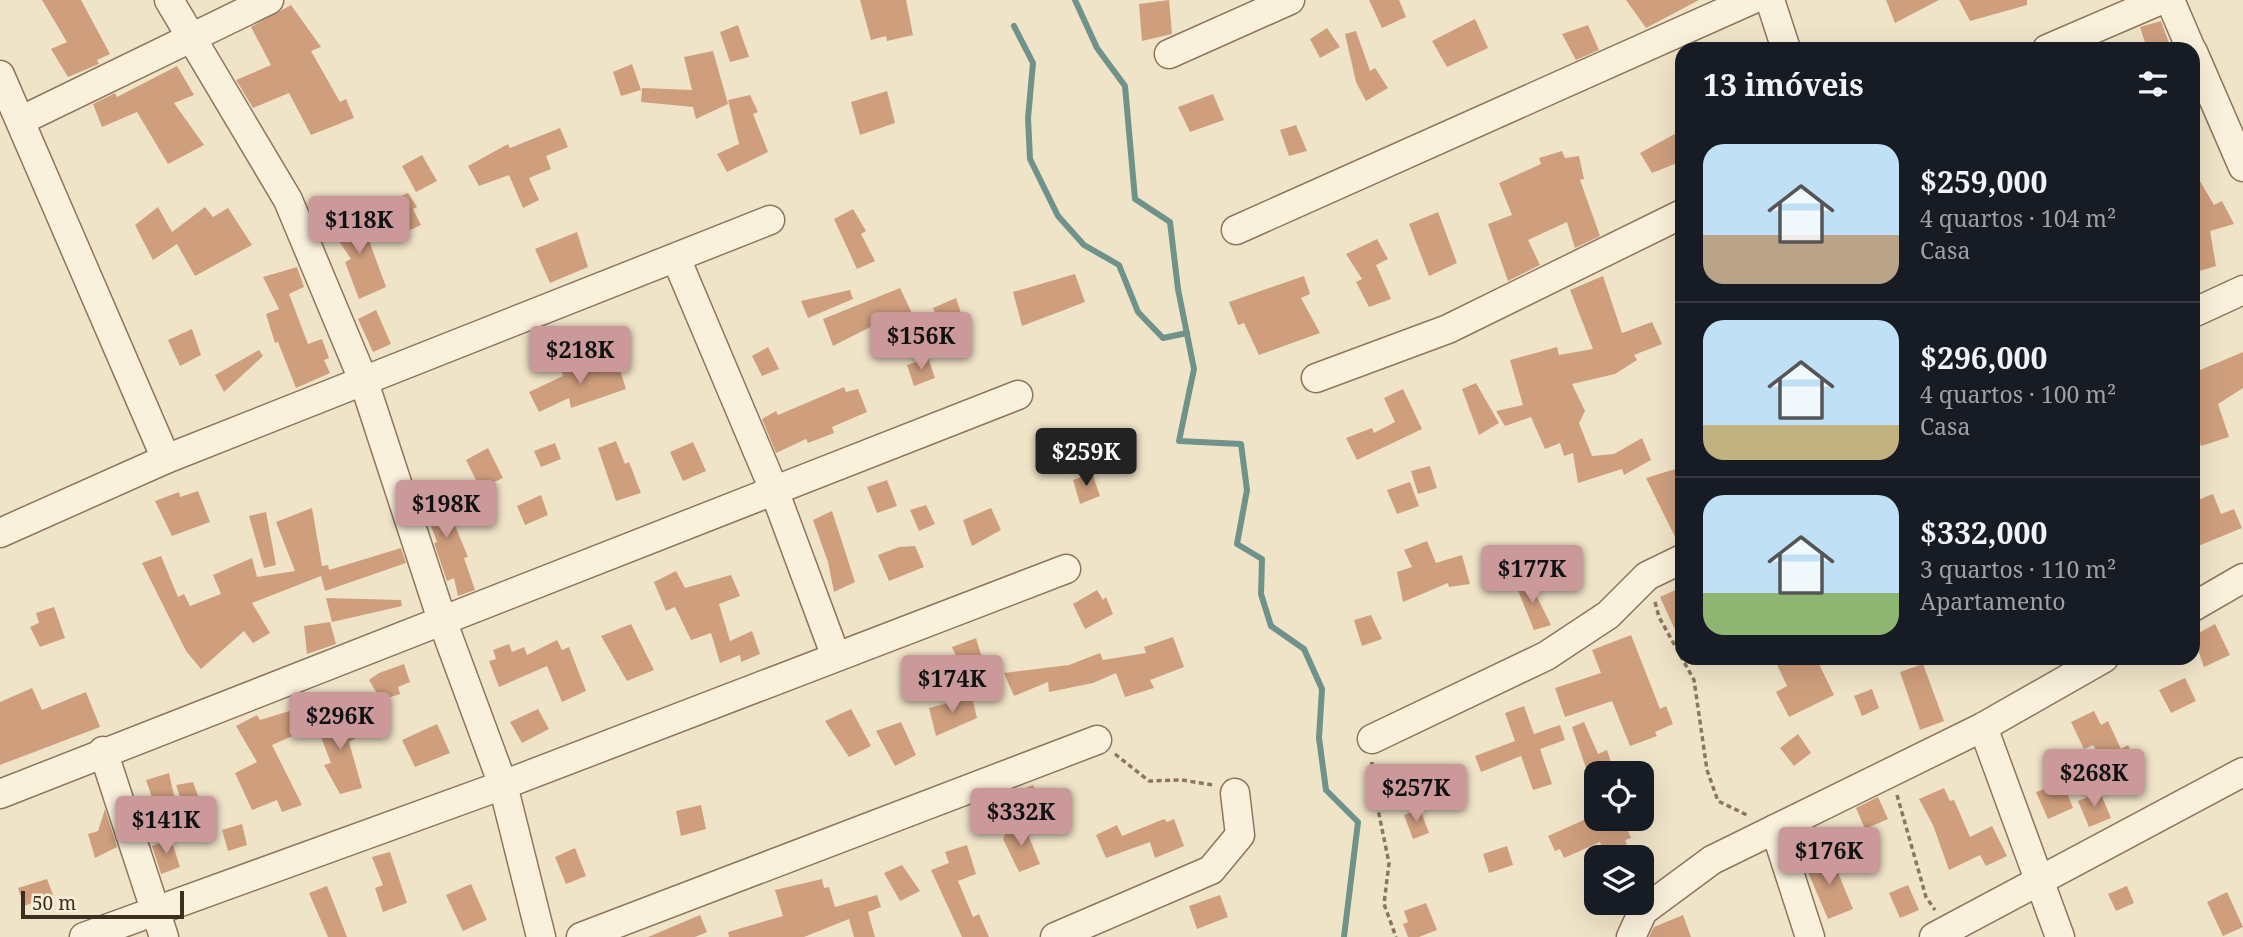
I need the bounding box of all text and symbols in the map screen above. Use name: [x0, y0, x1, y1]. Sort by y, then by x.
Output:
text: 13 imóveis: [1703, 64, 1864, 105]
icon: filters: [2134, 65, 2172, 103]
text: $259,000: [1920, 161, 2047, 202]
icon: home: [1759, 172, 1843, 256]
pin: $118K: [310, 196, 408, 256]
text: 4 quartos · 104 m²: [1920, 202, 2116, 234]
text: $118K: [325, 203, 393, 235]
text: Casa: [1920, 234, 1970, 266]
pin: $156K: [872, 312, 970, 372]
text: $156K: [887, 319, 955, 351]
pin: $218K: [531, 326, 629, 386]
text: $218K: [546, 333, 614, 365]
text: $296,000: [1920, 337, 2047, 378]
icon: home: [1759, 348, 1843, 432]
text: 4 quartos · 100 m²: [1920, 378, 2116, 410]
text: Casa: [1920, 410, 1970, 442]
pin: $259K: [1037, 428, 1135, 488]
text: $259K: [1052, 435, 1120, 467]
pin: $198K: [397, 480, 495, 540]
text: $198K: [412, 487, 480, 519]
text: $332,000: [1920, 512, 2047, 553]
icon: home: [1759, 523, 1843, 607]
pin: $177K: [1483, 546, 1581, 605]
text: $177K: [1498, 552, 1566, 584]
text: 3 quartos · 110 m²: [1920, 553, 2116, 585]
text: Apartamento: [1920, 585, 2065, 617]
pin: $174K: [903, 656, 1001, 715]
text: $174K: [918, 662, 986, 694]
pin: $296K: [291, 692, 389, 752]
text: $296K: [306, 699, 374, 731]
pin: $268K: [2045, 750, 2143, 809]
text: $268K: [2060, 756, 2128, 788]
map controls: [1584, 761, 1654, 915]
button: locate: [1584, 761, 1654, 831]
pin: $257K: [1367, 764, 1465, 824]
text: $257K: [1382, 771, 1450, 803]
pin: $332K: [972, 788, 1070, 848]
text: $332K: [987, 795, 1055, 827]
pin: $141K: [117, 796, 215, 856]
text: $141K: [132, 803, 200, 835]
pin: $176K: [1780, 828, 1878, 887]
text: $176K: [1795, 834, 1863, 866]
button: layers: [1584, 845, 1654, 915]
scale bar: [21, 888, 184, 920]
text: 50 m: [32, 890, 76, 916]

